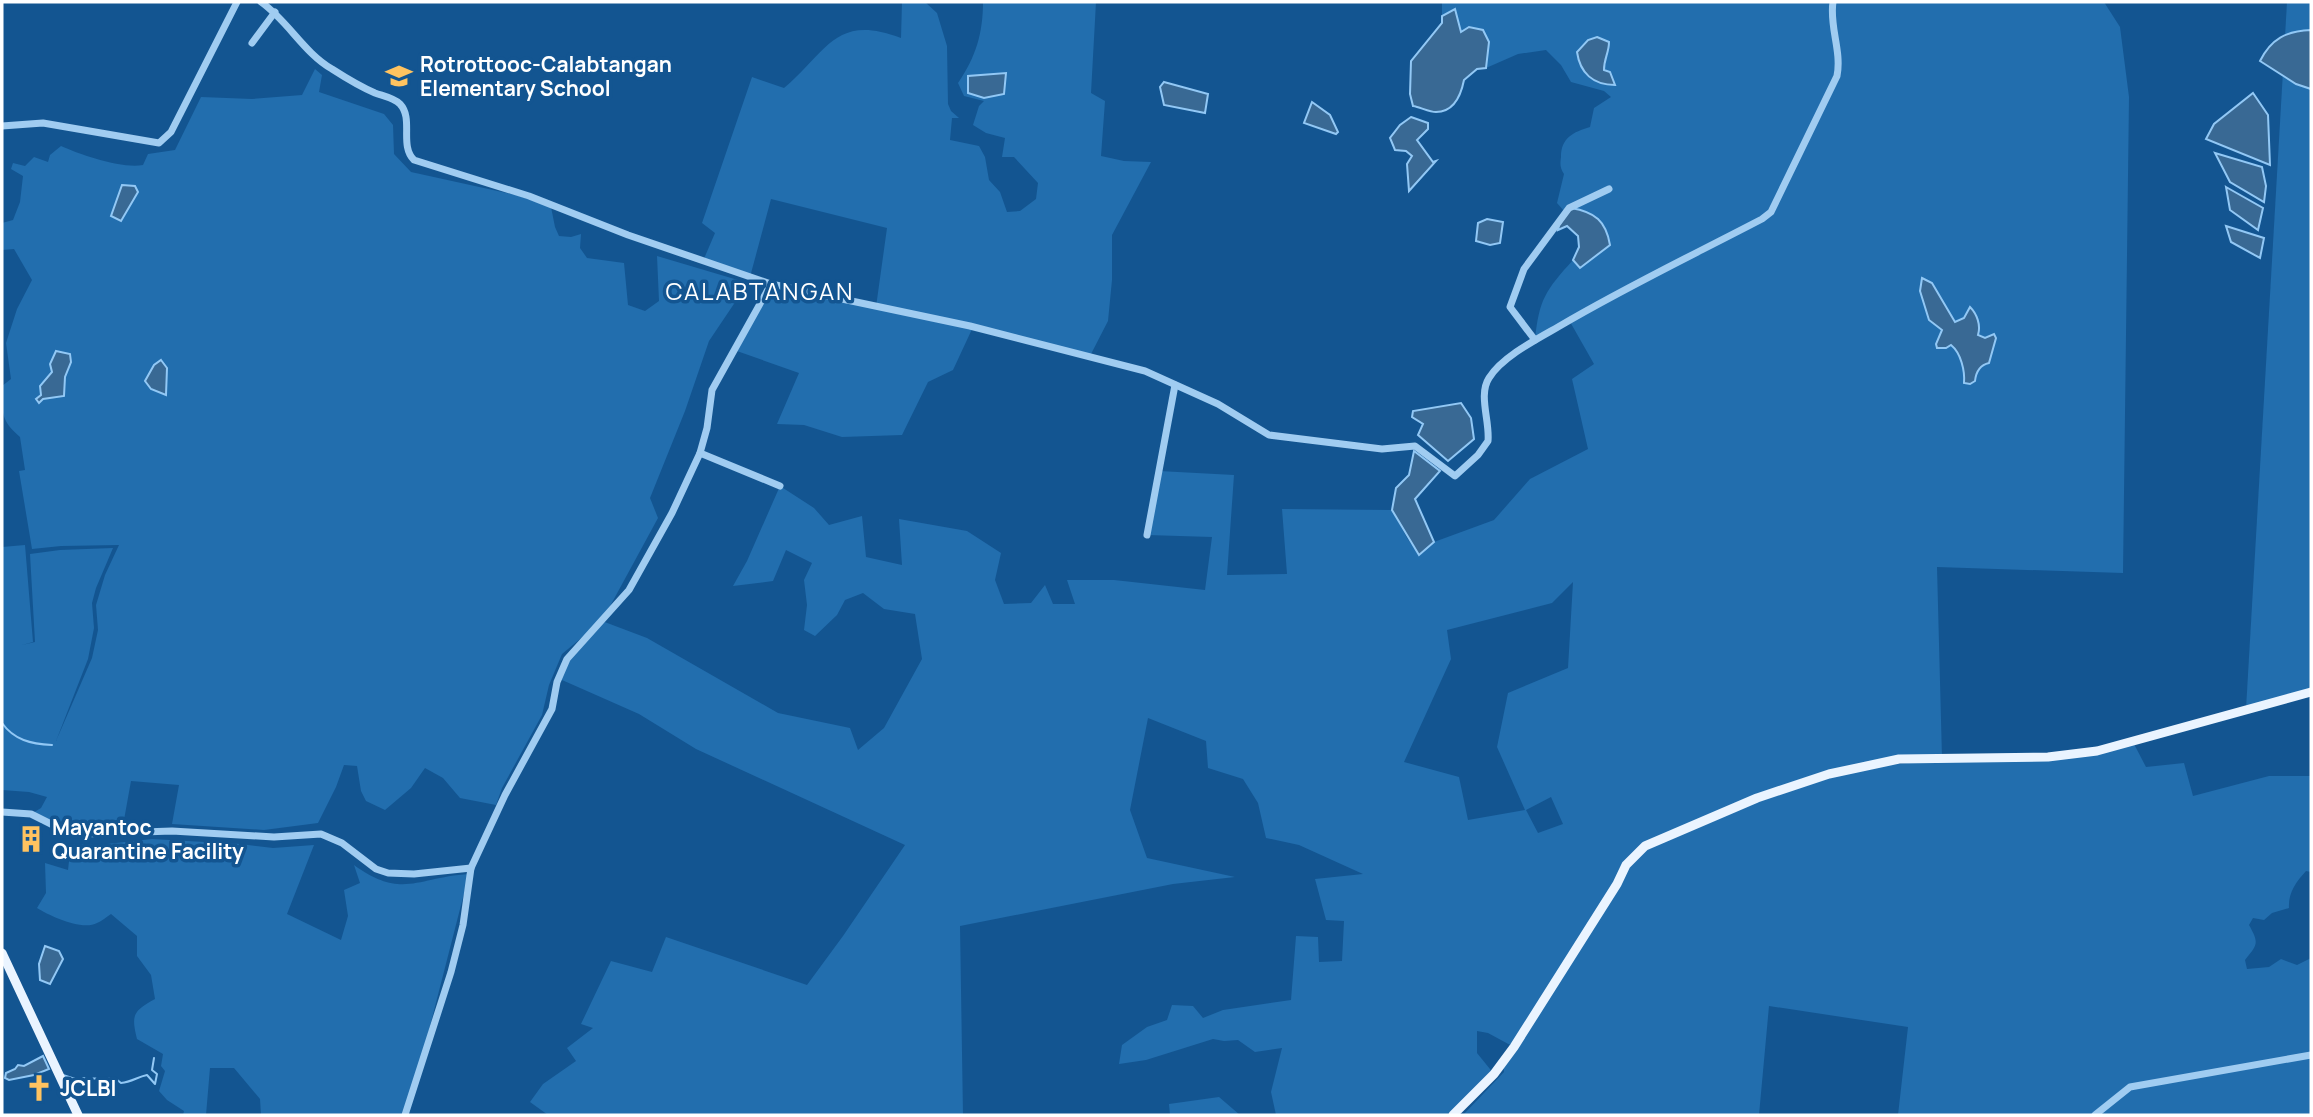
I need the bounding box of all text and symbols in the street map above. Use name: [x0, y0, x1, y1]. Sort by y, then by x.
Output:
place label: Rotrottooc-Calabtangan Elementary School: [420, 50, 672, 102]
school or university icon: Rotrottooc-Calabtangan Elementary School: [384, 61, 414, 91]
district label: CALABTANGAN: [665, 274, 855, 307]
place label: Mayantoc Quarantine Facility: [52, 813, 244, 865]
building icon: Mayantoc Quarantine Facility: [16, 824, 46, 854]
church icon: JCLBI: [24, 1073, 54, 1103]
place label: JCLBI: [60, 1074, 116, 1102]

